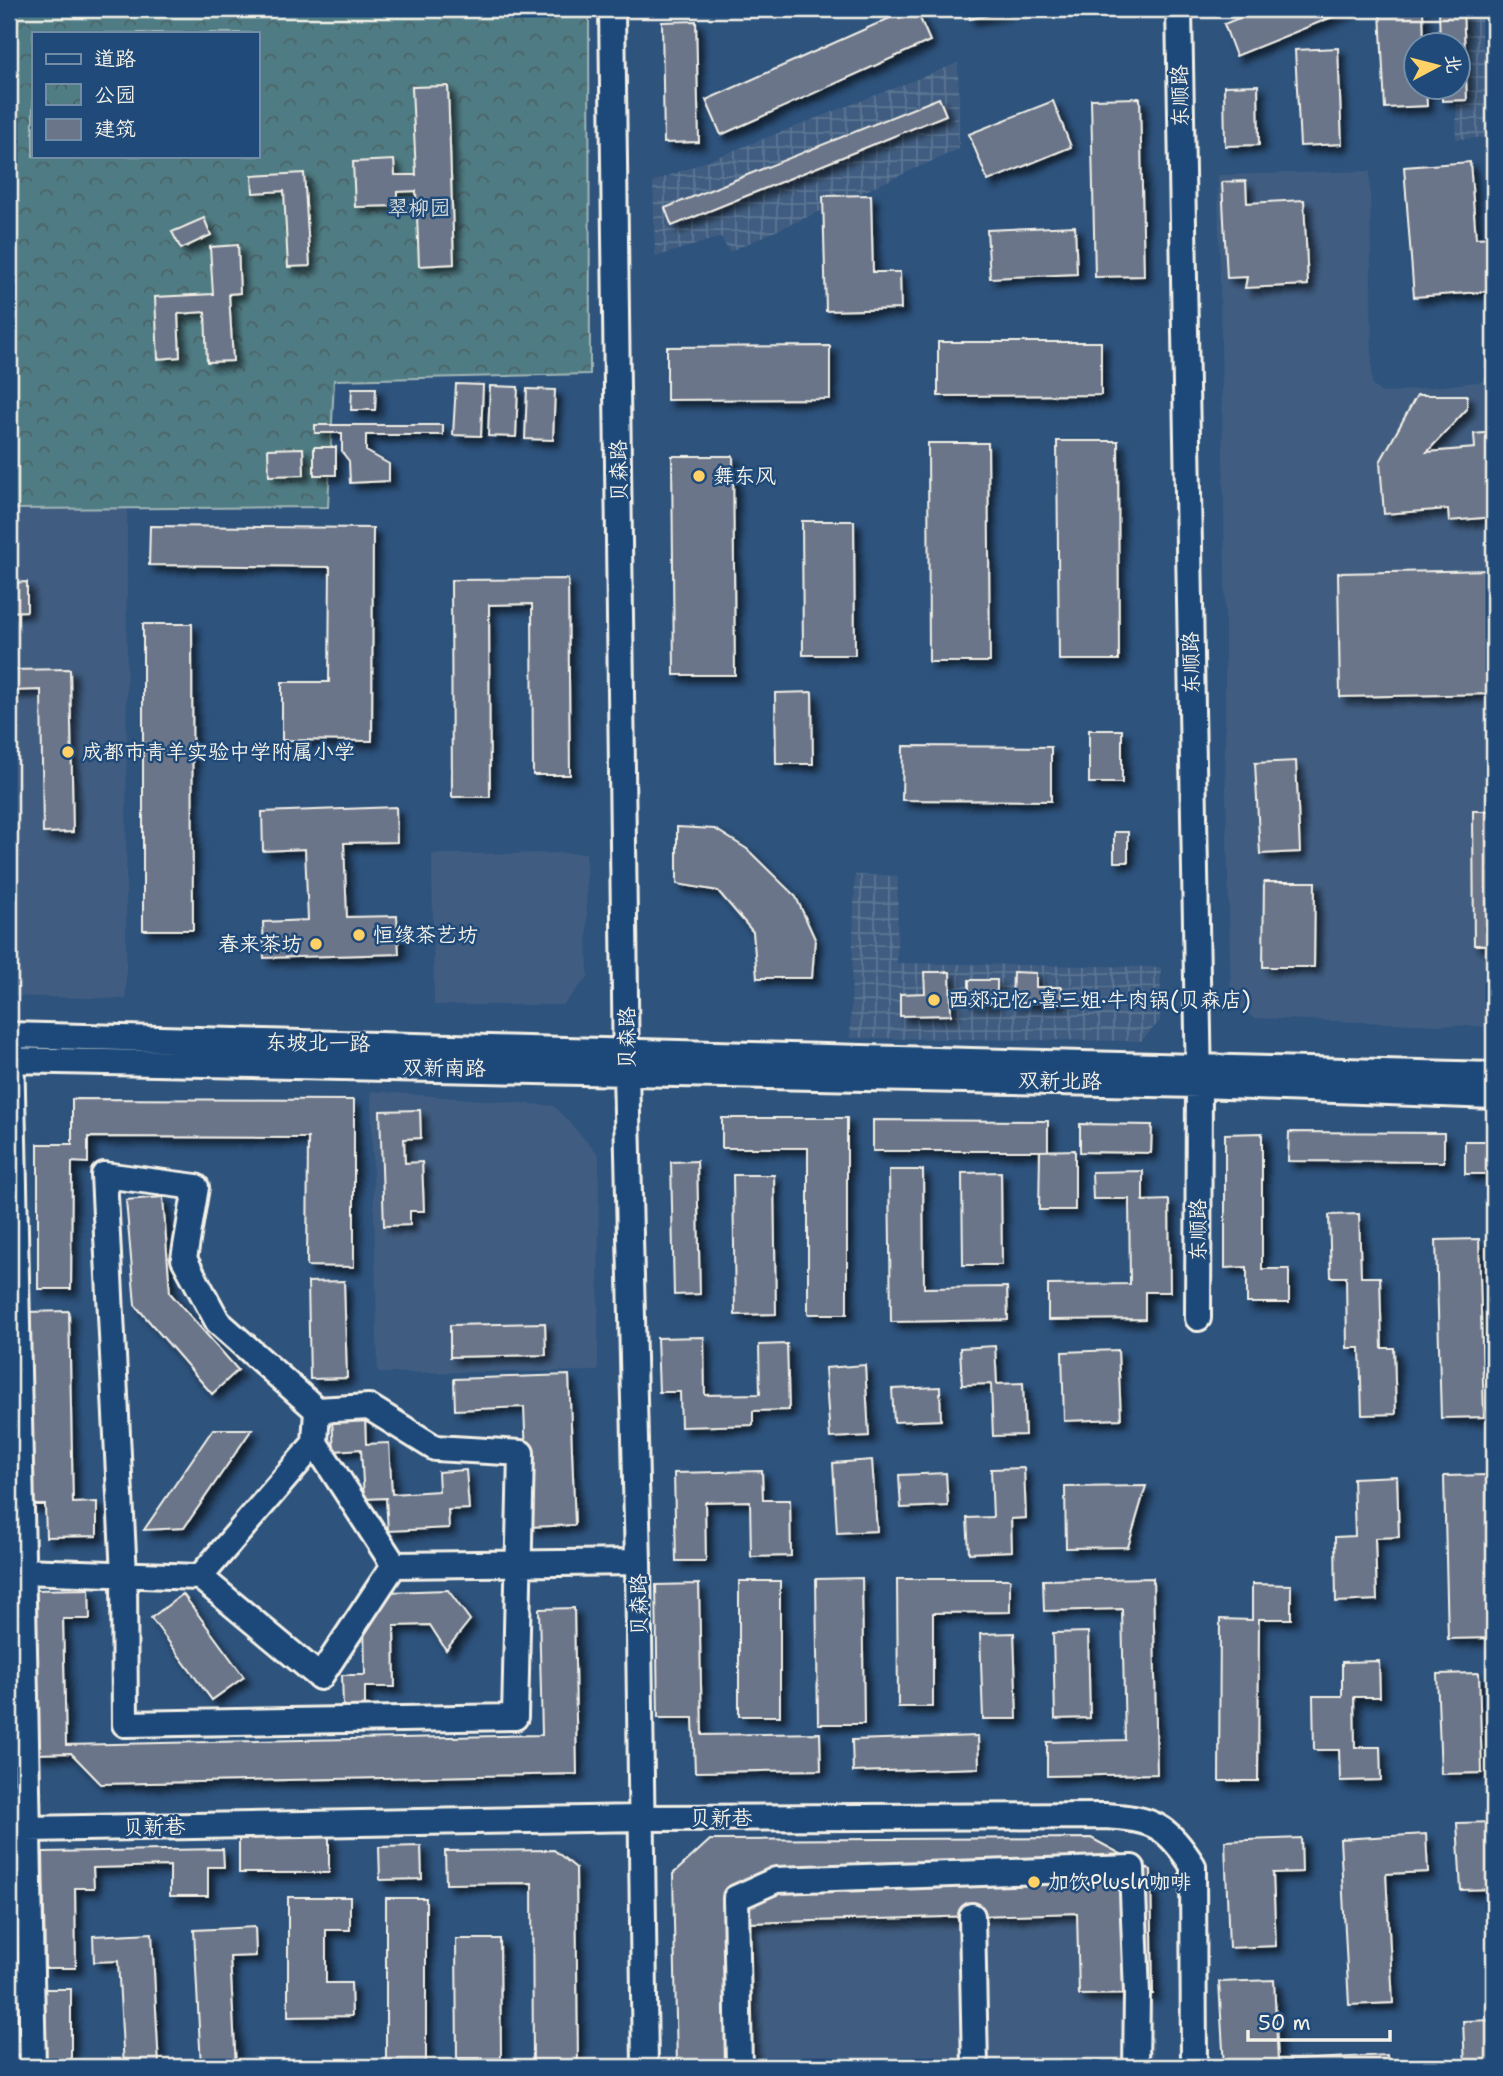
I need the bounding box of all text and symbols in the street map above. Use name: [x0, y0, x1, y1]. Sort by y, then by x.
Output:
legend: [32, 32, 259, 158]
north arrow: [1402, 32, 1472, 102]
text: 道路: [94, 45, 136, 73]
text: 北: [1440, 53, 1467, 75]
street label: 东顺路: [1165, 64, 1195, 128]
text: 公园: [94, 81, 136, 109]
text: 建筑: [94, 115, 136, 143]
park label: 翠柳园: [388, 194, 451, 222]
street label: 贝森路: [604, 439, 634, 503]
place label: 舞东风: [713, 462, 776, 490]
marker: 舞东风: [691, 468, 707, 484]
street label: 东顺路: [1176, 631, 1206, 695]
place label: 成都市青羊实验中学附属小学: [82, 738, 355, 766]
marker: 成都市青羊实验中学附属小学: [60, 744, 76, 760]
place label: 恒缘茶艺坊: [373, 921, 478, 949]
marker: 恒缘茶艺坊: [351, 927, 367, 943]
place label: 春来茶坊: [218, 930, 302, 958]
marker: 春来茶坊: [308, 936, 324, 952]
place label: 西郊记忆·喜三姐·牛肉锅(贝森店): [948, 986, 1251, 1014]
marker: 西郊记忆·喜三姐·牛肉锅(贝森店): [926, 992, 942, 1008]
street label: 贝森路: [613, 1007, 641, 1070]
street label: 东坡北一路: [265, 1028, 371, 1058]
street label: 双新南路: [402, 1053, 486, 1083]
street label: 双新北路: [1018, 1066, 1102, 1096]
street label: 东顺路: [1184, 1199, 1212, 1262]
street label: 贝森路: [624, 1573, 654, 1637]
street label: 贝新巷: [690, 1804, 753, 1832]
street label: 贝新巷: [122, 1812, 186, 1842]
place label: 加饮Plusln咖啡: [1048, 1868, 1191, 1896]
marker: 加饮Plusln咖啡: [1026, 1874, 1042, 1890]
scale bar: [1248, 1999, 1389, 2043]
text: 50 m: [1258, 2009, 1311, 2037]

